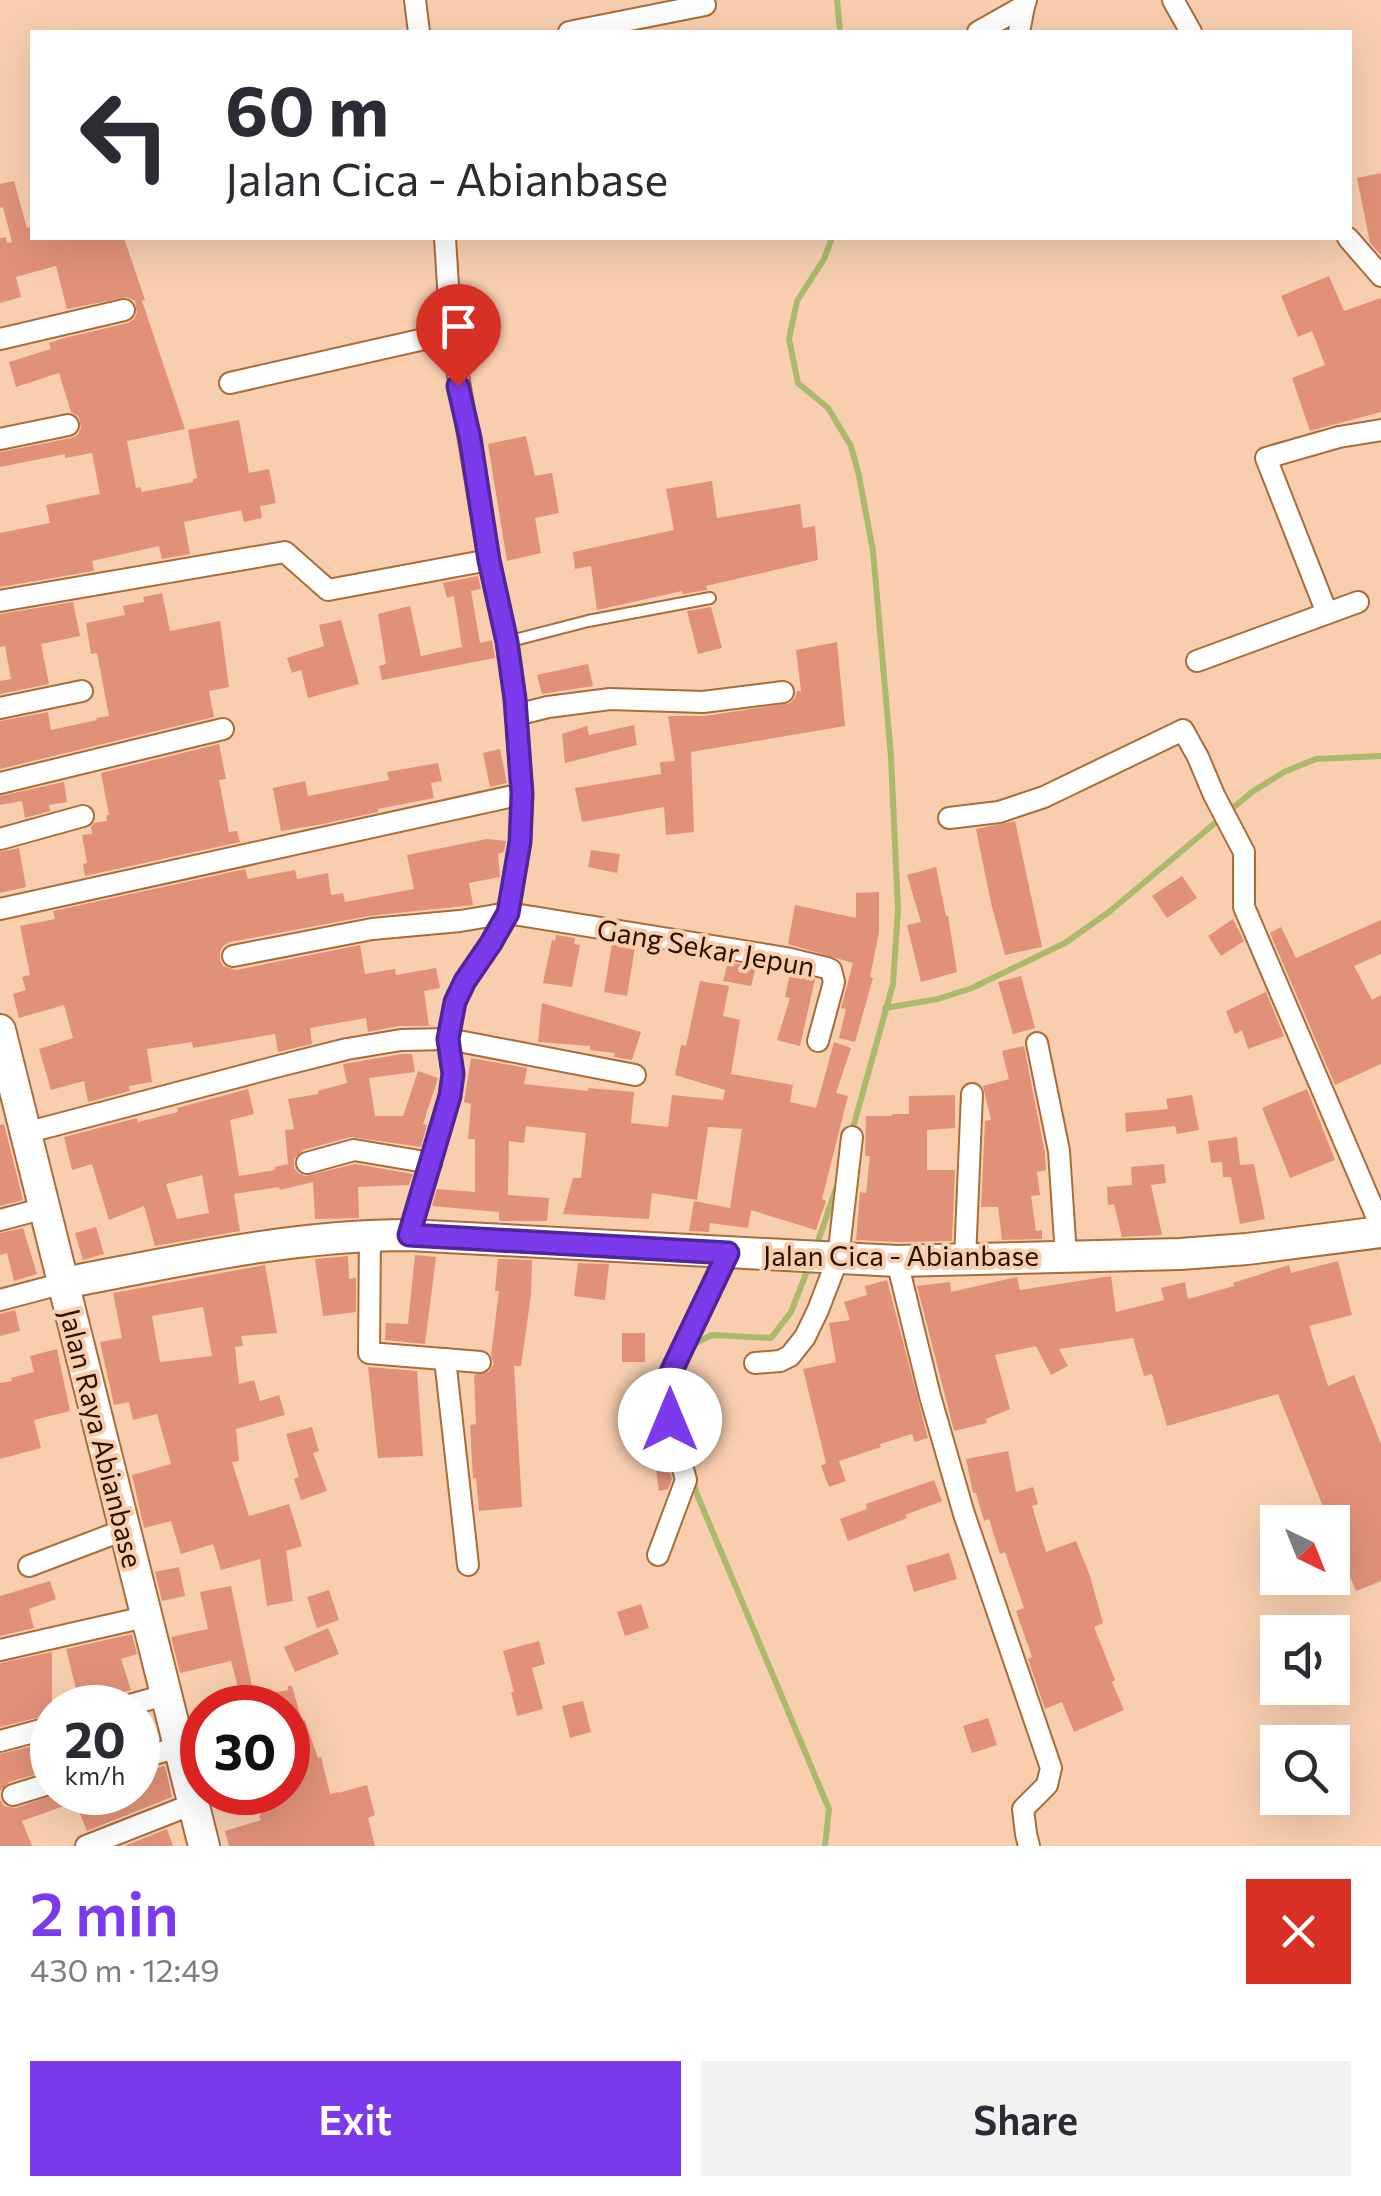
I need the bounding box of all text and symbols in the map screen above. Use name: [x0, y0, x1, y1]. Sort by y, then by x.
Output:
text: 60 m: [225, 65, 389, 150]
icon: left: [60, 70, 190, 200]
text: Jalan Cica - Abianbase: [225, 150, 668, 205]
pin: [416, 284, 501, 387]
icon: arrive: [431, 299, 486, 354]
street label: Gang Sekar Jepun: [594, 911, 818, 983]
street label: Jalan Cica - Abianbase: [763, 1238, 1039, 1272]
street label: Jalan Raya Abianbase: [53, 1305, 151, 1571]
position arrow: [618, 1368, 722, 1472]
north arrow: [1260, 1505, 1350, 1595]
map controls: [1260, 1505, 1350, 1815]
button: sound: [1260, 1615, 1350, 1705]
speed limit sign: 30: [180, 1685, 310, 1815]
text: 20: [64, 1707, 126, 1768]
button: search: [1260, 1725, 1350, 1815]
text: km/h: [65, 1760, 125, 1790]
text: 2 min: [30, 1875, 179, 1948]
button: close: [1246, 1879, 1351, 1984]
text: 430 m · 12:49: [30, 1949, 220, 1989]
button: Exit: [30, 2061, 681, 2176]
button: Share: [701, 2061, 1351, 2176]

